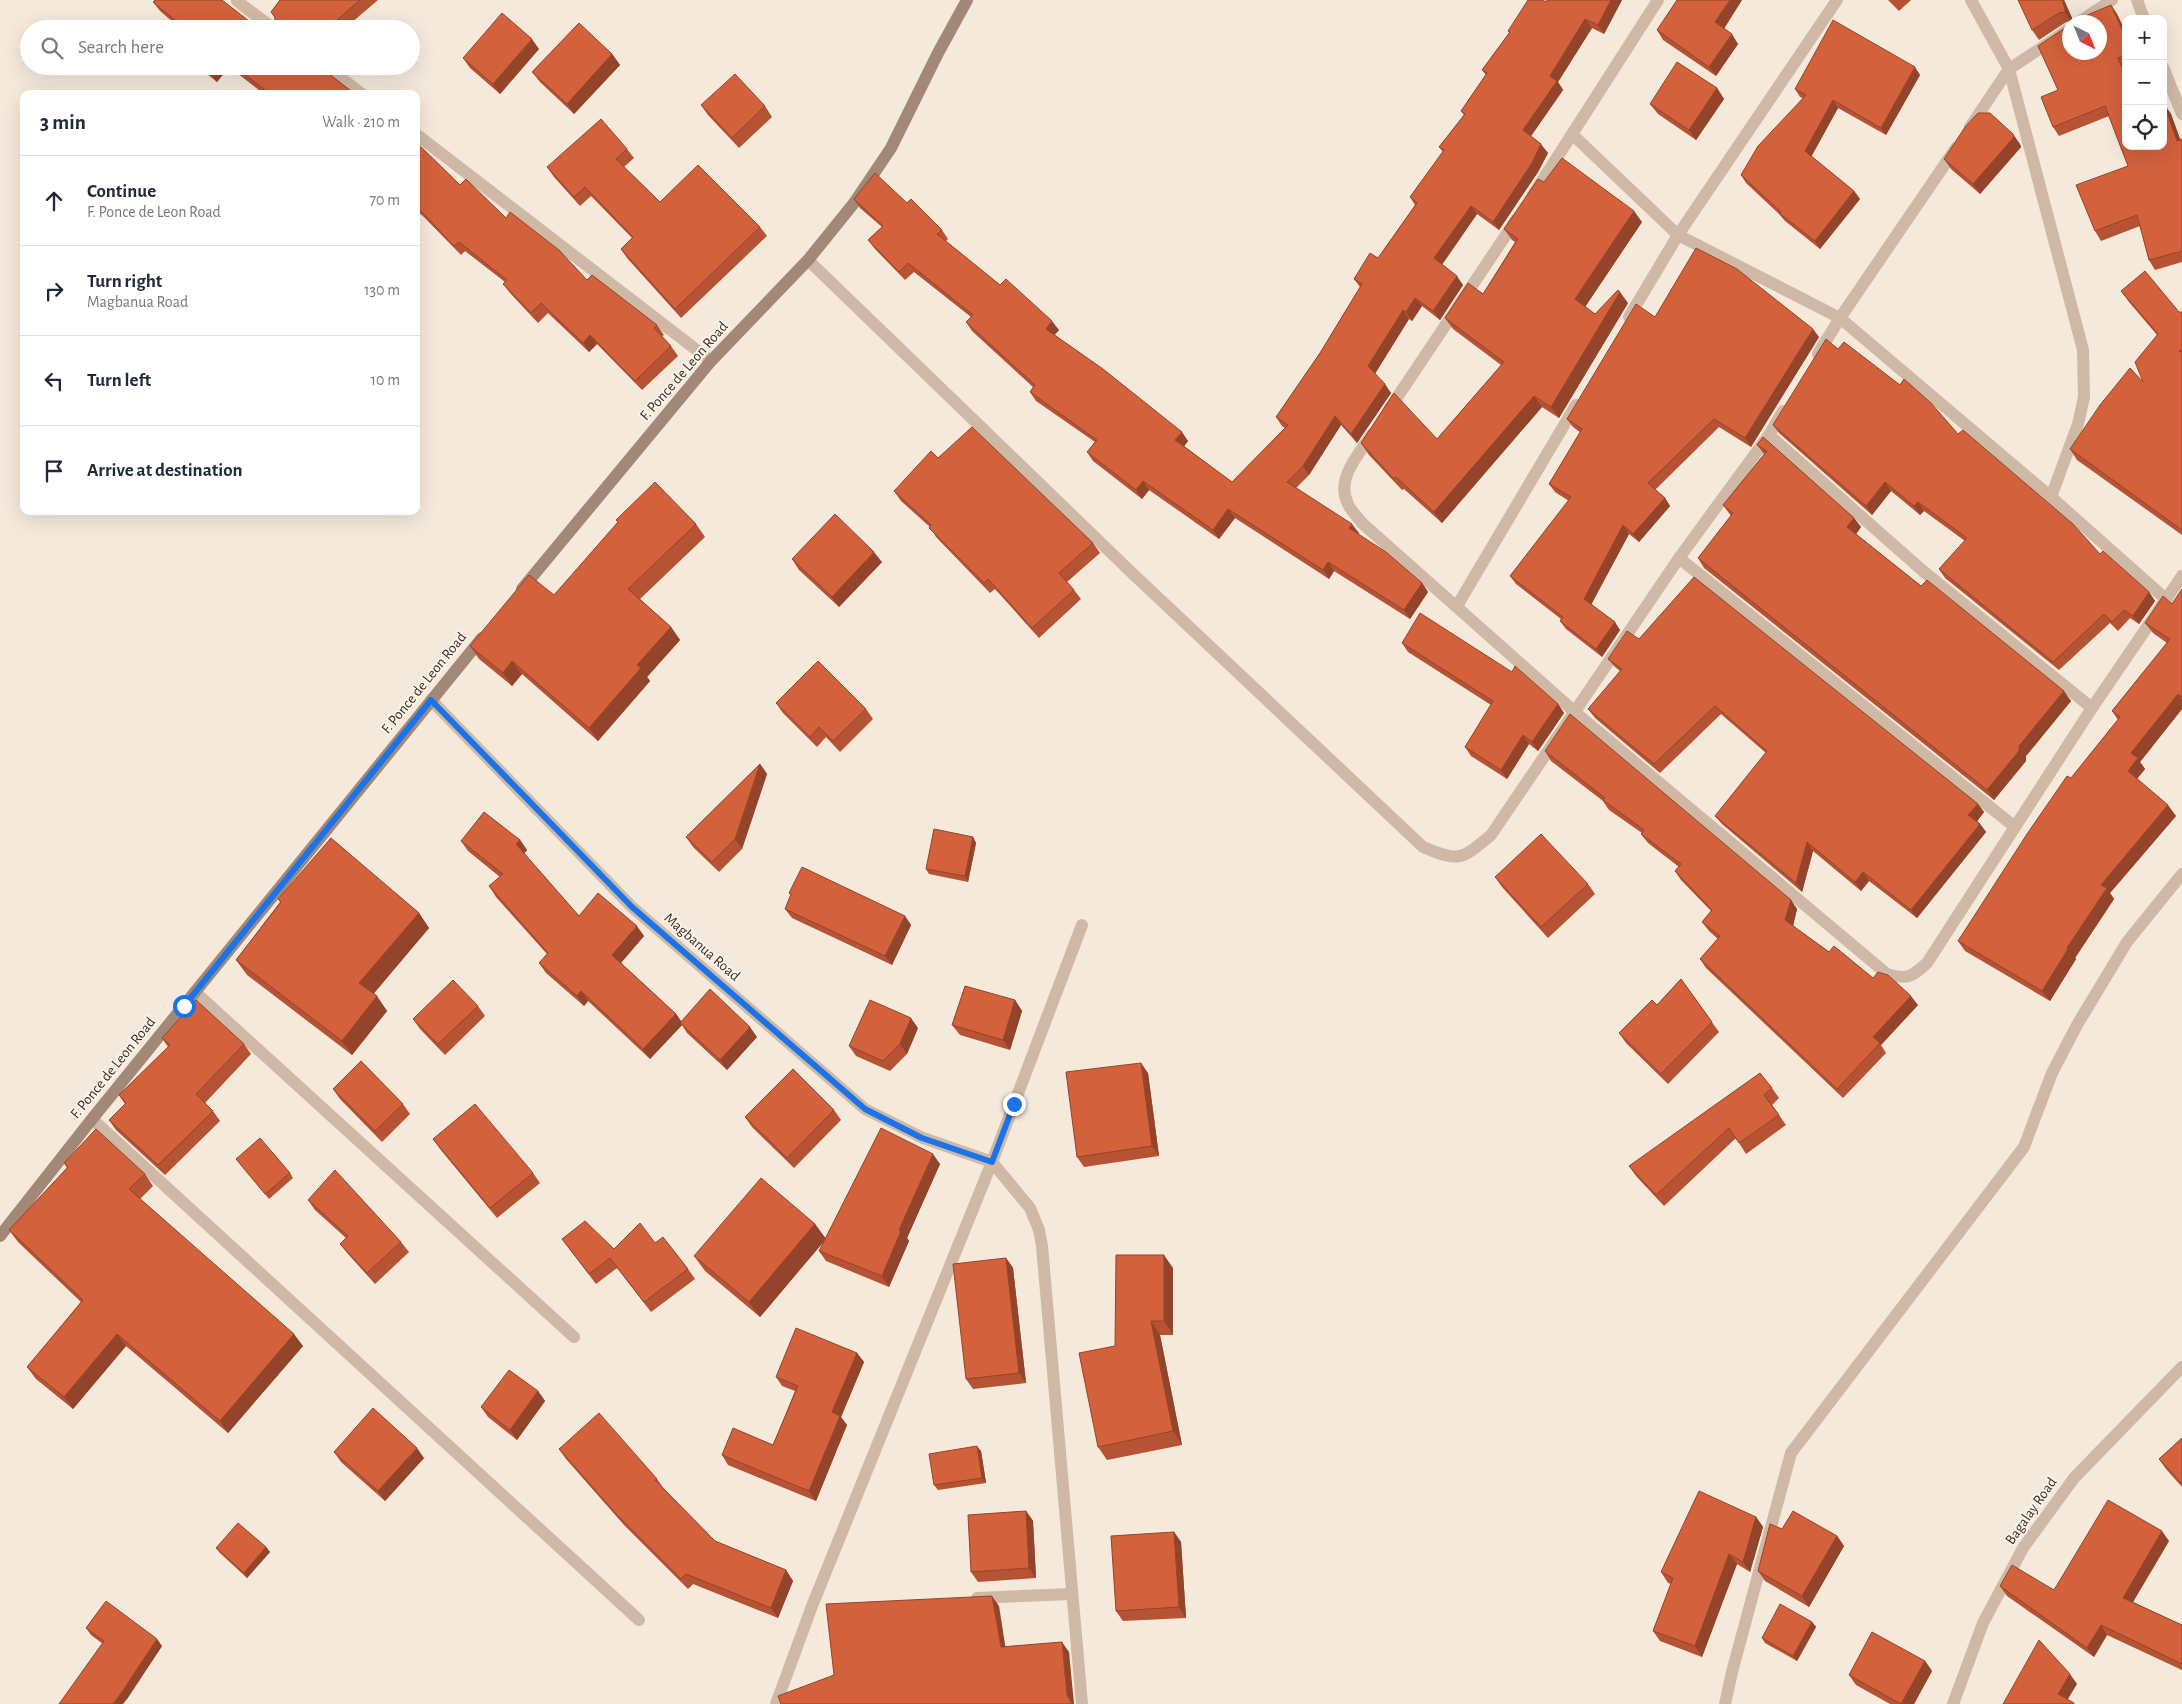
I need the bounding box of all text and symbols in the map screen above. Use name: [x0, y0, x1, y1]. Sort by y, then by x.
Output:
north arrow: [2062, 15, 2107, 60]
map controls: [2122, 15, 2167, 150]
button: +: [2122, 15, 2167, 60]
search box: [20, 20, 420, 75]
icon: search: [38, 34, 66, 62]
text: Search here: [78, 38, 164, 57]
button: −: [2122, 60, 2167, 105]
button: locate: [2122, 105, 2167, 150]
text: 3 min: [40, 112, 86, 133]
text: Walk · 210 m: [322, 114, 400, 130]
text: Continue: [87, 182, 156, 201]
icon: ahead: [40, 187, 68, 215]
text: 70 m: [369, 192, 400, 208]
text: F. Ponce de Leon Road: [87, 204, 221, 220]
text: Turn right: [87, 272, 162, 291]
icon: right: [40, 277, 68, 305]
text: 130 m: [364, 282, 400, 298]
text: Magbanua Road: [87, 294, 188, 310]
street label: F. Ponce de Leon Road: [637, 319, 731, 423]
icon: left: [40, 367, 68, 395]
text: Turn left: [87, 371, 151, 390]
text: 10 m: [371, 372, 400, 388]
icon: arrive: [40, 457, 68, 485]
text: Arrive at destination: [87, 461, 243, 480]
street label: F. Ponce de Leon Road: [379, 629, 469, 737]
street label: Magbanua Road: [661, 910, 743, 984]
route start: [173, 995, 196, 1018]
street label: F. Ponce de Leon Road: [68, 1014, 158, 1122]
route end: [1003, 1093, 1026, 1116]
street label: Bagalay Road: [2002, 1474, 2060, 1547]

